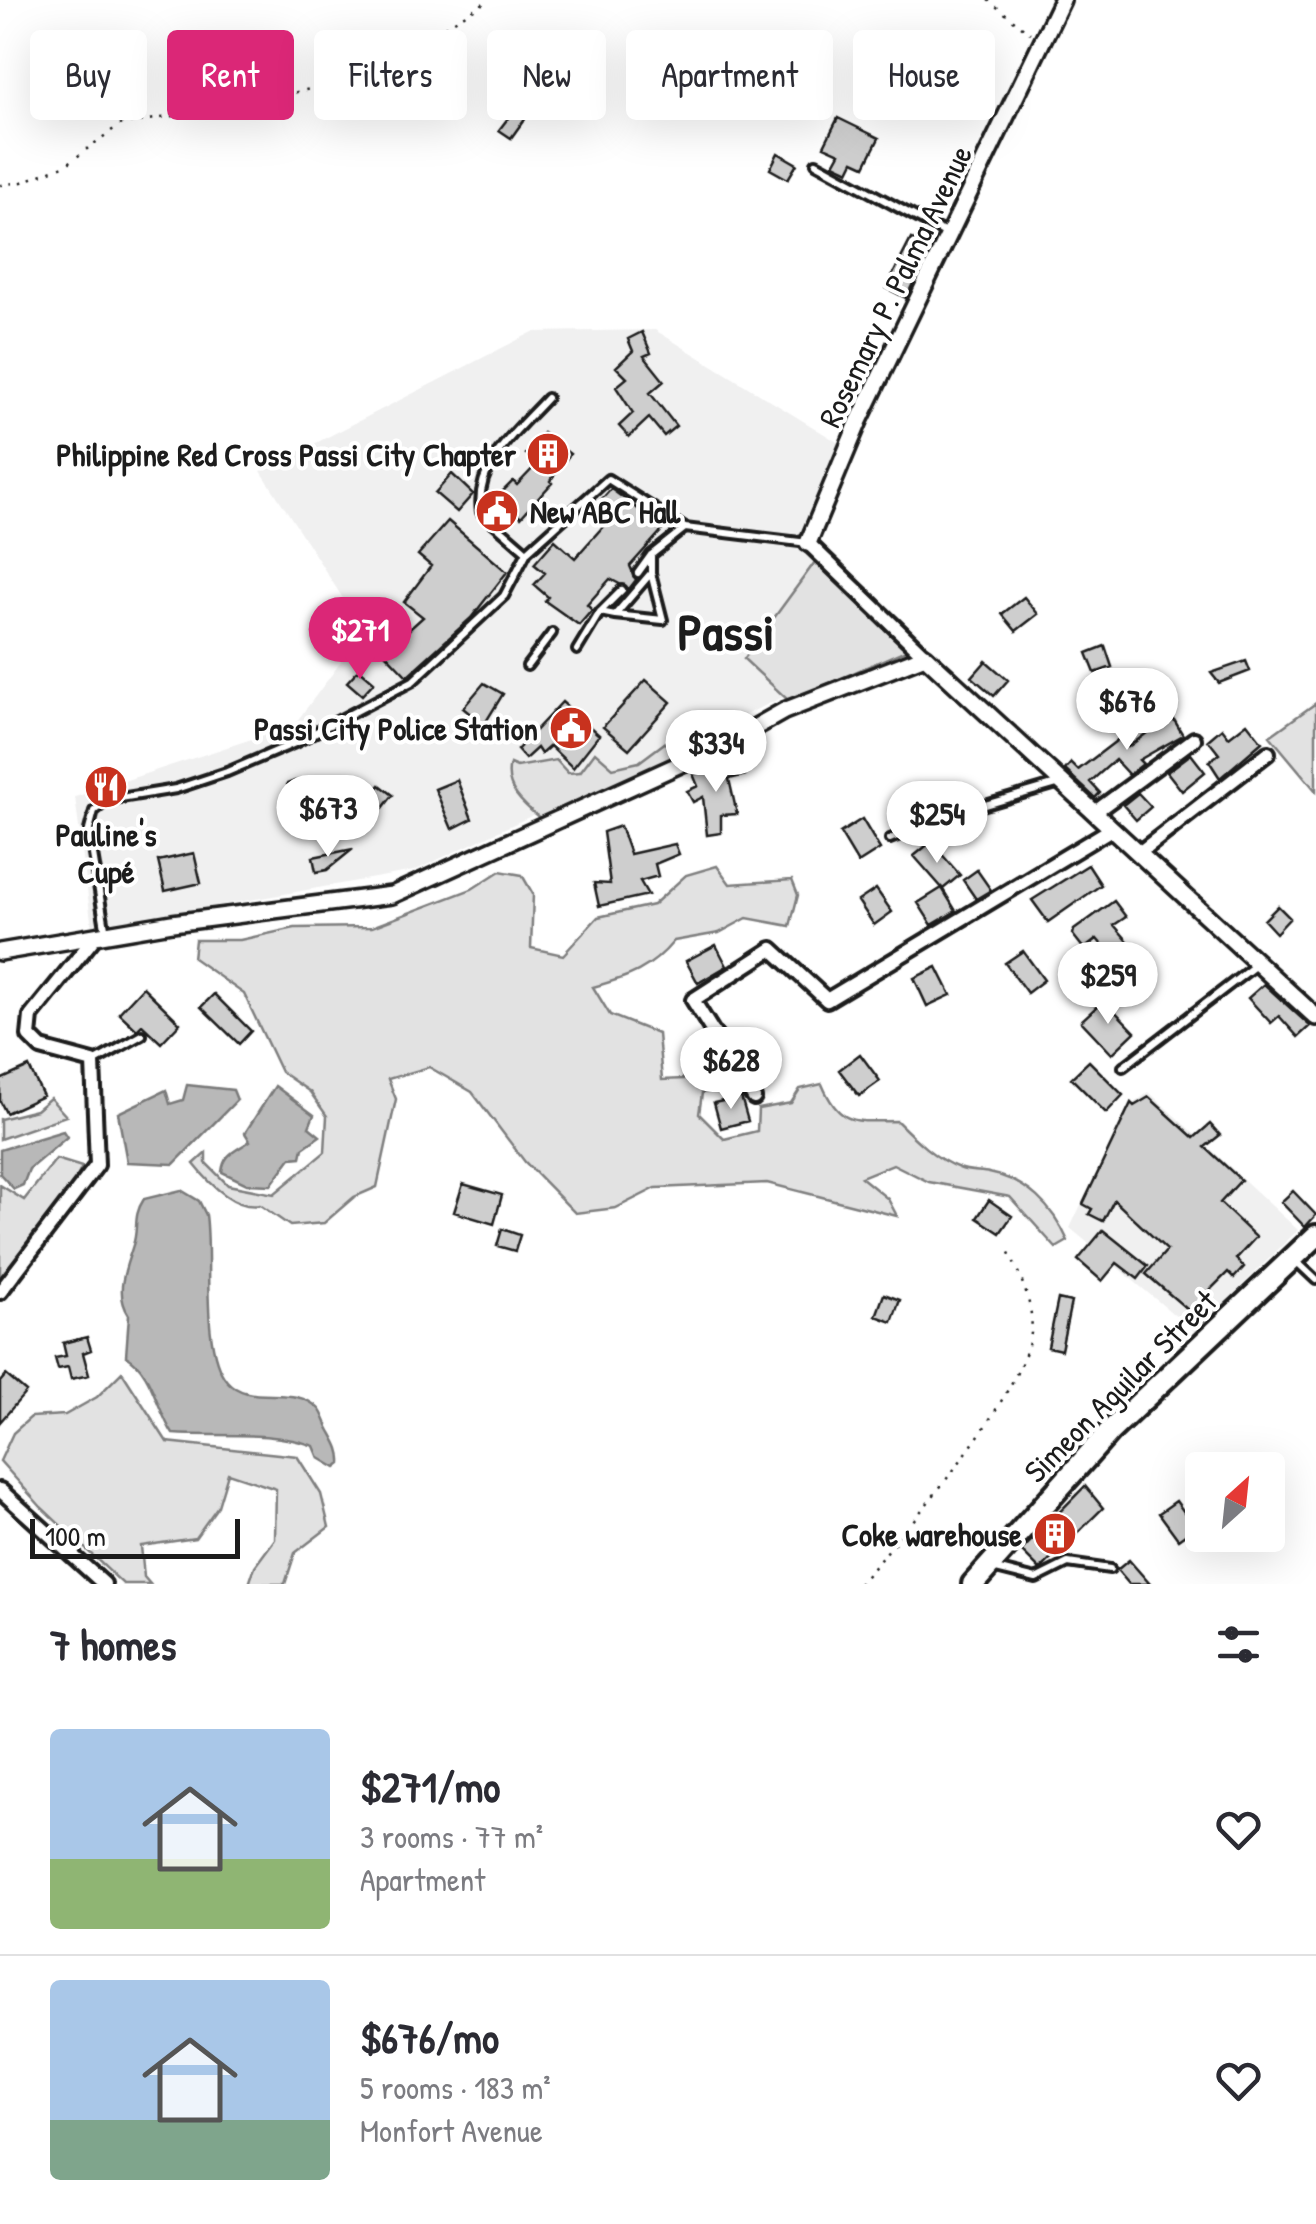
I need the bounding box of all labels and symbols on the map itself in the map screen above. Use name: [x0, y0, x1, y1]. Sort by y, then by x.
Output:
street label: Rosemary P. Palma Avenue: [808, 138, 982, 434]
building icon: Philippine Red Cross Passi City Chapter: [525, 431, 571, 477]
place label: Philippine Red Cross Passi City Chapter: [56, 433, 517, 477]
public building icon: New ABC Hall: [474, 488, 520, 534]
place label: New ABC Hall: [530, 490, 681, 533]
district label: Passi: [677, 596, 775, 666]
pin: $271: [301, 597, 419, 682]
pin: $676: [1068, 668, 1186, 753]
public building icon: Passi City Police Station: [548, 705, 594, 751]
place label: Passi City Police Station: [254, 707, 538, 751]
pin: $334: [657, 710, 775, 795]
restaurant icon: Pauline's Cupé: [83, 764, 129, 810]
pin: $673: [269, 775, 387, 860]
pin: $254: [878, 781, 996, 866]
place label: Pauline's Cupé: [55, 813, 157, 894]
pin: $259: [1049, 942, 1167, 1027]
pin: $628: [672, 1027, 790, 1112]
street label: Simeon Aguilar Street: [1014, 1280, 1226, 1492]
north arrow: [1185, 1452, 1285, 1552]
building icon: Coke warehouse: [1032, 1511, 1078, 1557]
place label: Coke warehouse: [842, 1513, 1022, 1556]
scale bar: [30, 1514, 240, 1558]

